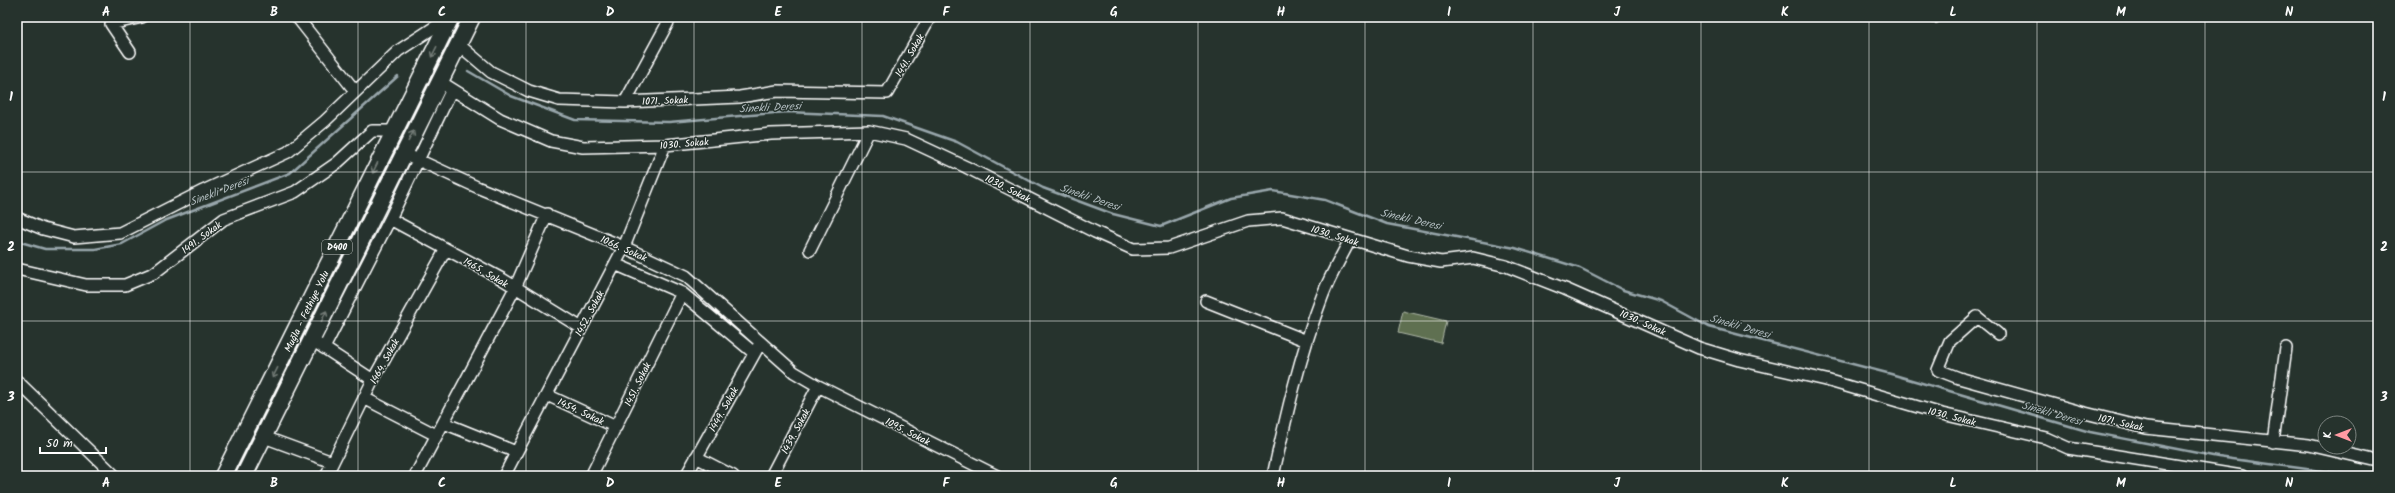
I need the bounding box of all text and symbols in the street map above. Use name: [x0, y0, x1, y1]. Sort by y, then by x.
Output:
text: A: [102, 2, 110, 23]
text: B: [270, 2, 278, 23]
text: C: [438, 2, 446, 23]
text: D: [606, 2, 615, 23]
text: E: [774, 2, 782, 23]
text: F: [942, 2, 950, 23]
text: G: [1110, 2, 1118, 23]
text: H: [1277, 2, 1286, 23]
text: I: [1447, 2, 1451, 23]
text: J: [1614, 2, 1621, 23]
text: K: [1781, 2, 1789, 23]
text: L: [1949, 2, 1957, 23]
text: M: [2116, 2, 2126, 23]
text: N: [2285, 2, 2294, 23]
street label: 1441. Sokak: [891, 31, 929, 80]
one-way arrow: [429, 46, 437, 58]
text: 1: [9, 87, 13, 108]
text: 1: [2382, 87, 2386, 108]
street label: 1071. Sokak: [642, 92, 689, 110]
water label: Sinekli Deresi: [739, 97, 804, 119]
one-way arrow: [408, 130, 416, 142]
street label: 1030. Sokak: [659, 134, 710, 154]
one-way arrow: [371, 162, 378, 174]
street label: 1030. Sokak: [982, 171, 1033, 207]
water label: Sinekli Deresi: [187, 172, 254, 211]
water label: Sinekli Deresi: [1057, 179, 1124, 217]
water label: Sinekli Deresi: [1378, 204, 1445, 236]
street label: 1491. Sokak: [178, 217, 225, 258]
street label: 1030. Sokak: [1309, 221, 1361, 251]
street label: 1066. Sokak: [598, 232, 650, 266]
text: 2: [7, 237, 15, 258]
text: 2: [2380, 237, 2388, 258]
road number: D400: [322, 240, 352, 254]
street label: 1465. Sokak: [460, 253, 511, 292]
street label: Muğla - Fethiye Yolu: [280, 268, 334, 355]
street label: 1452. Sokak: [571, 287, 609, 339]
street label: 1030. Sokak: [1617, 306, 1669, 340]
one-way arrow: [321, 310, 328, 322]
water label: Sinekli Deresi: [1707, 310, 1774, 345]
street label: 1464. Sokak: [366, 335, 404, 387]
street label: 1451. Sokak: [620, 359, 656, 409]
one-way arrow: [271, 367, 278, 379]
street label: 1449. Sokak: [705, 384, 743, 435]
text: 3: [6, 387, 15, 408]
text: 3: [2379, 387, 2388, 408]
street label: 1454. Sokak: [555, 394, 607, 430]
water label: Sinekli Deresi: [2019, 397, 2086, 432]
street label: 1030. Sokak: [1926, 403, 1978, 431]
street label: 1439. Sokak: [777, 406, 815, 457]
street label: 1071. Sokak: [2096, 410, 2145, 436]
street label: 1095. Sokak: [882, 414, 933, 450]
north arrow: [2317, 415, 2357, 455]
scale bar: [40, 429, 106, 455]
text: K: [2319, 431, 2337, 438]
text: 50 m: [46, 434, 73, 453]
text: A: [102, 473, 110, 493]
text: B: [270, 473, 278, 493]
text: C: [438, 473, 446, 493]
text: D: [606, 473, 615, 493]
text: E: [774, 473, 782, 493]
text: F: [942, 473, 950, 493]
text: G: [1110, 473, 1118, 493]
text: H: [1277, 473, 1286, 493]
text: I: [1447, 473, 1451, 493]
text: J: [1614, 473, 1621, 493]
text: K: [1781, 473, 1789, 493]
text: L: [1949, 473, 1957, 493]
text: M: [2116, 473, 2126, 493]
text: N: [2285, 473, 2294, 493]

